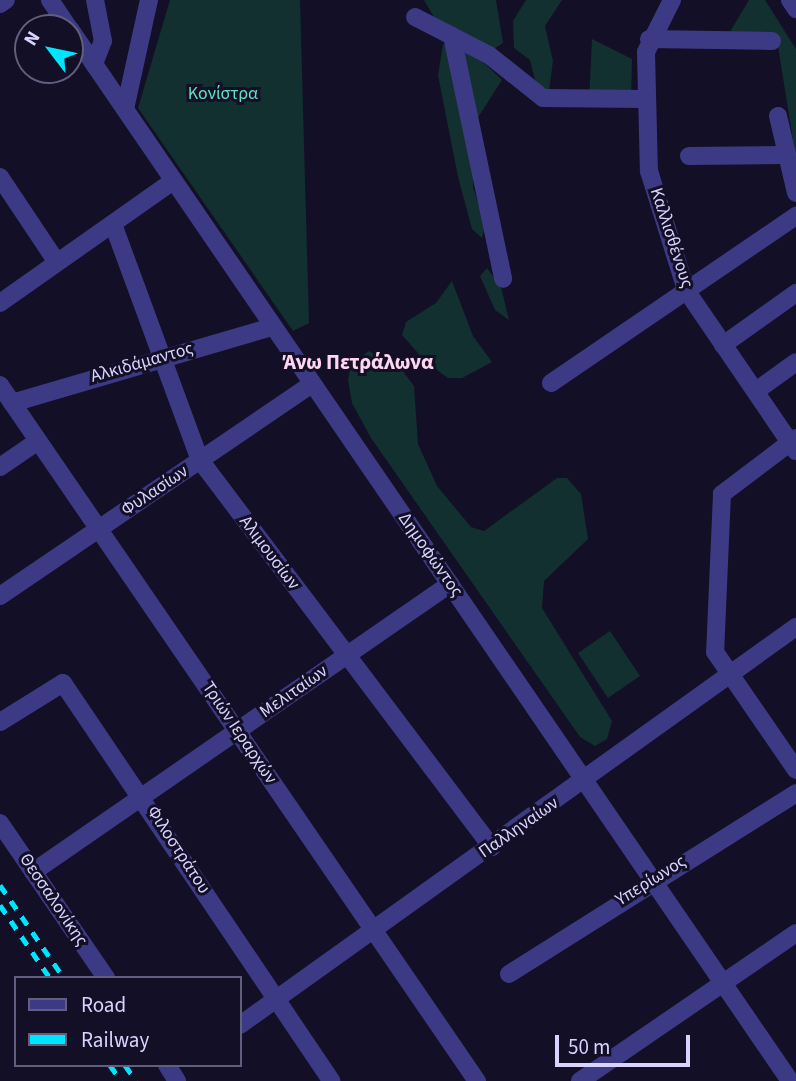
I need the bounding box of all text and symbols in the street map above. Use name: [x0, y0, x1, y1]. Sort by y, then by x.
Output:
north arrow: [14, 14, 84, 84]
text: N: [18, 26, 47, 51]
park label: Κονίστρα: [188, 83, 258, 105]
street label: Καλλισθένους: [645, 185, 697, 291]
street label: Αλκιδάμαντος: [88, 338, 196, 388]
district label: Άνω Πετράλωνα: [282, 349, 434, 375]
street label: Φυλασίων: [117, 461, 193, 521]
street label: Δημοφώντος: [393, 509, 467, 601]
street label: Αλιμουσίων: [234, 512, 304, 594]
street label: Μελιταίων: [256, 661, 332, 723]
street label: Τριών Ιεραρχών: [197, 678, 281, 788]
street label: Παλληναίων: [475, 793, 563, 863]
street label: Φιλοστράτου: [142, 802, 214, 898]
street label: Θεσσαλονίκης: [14, 850, 92, 950]
street label: Υπερίωνος: [612, 851, 690, 911]
legend: [14, 976, 242, 1067]
text: Road: [81, 990, 126, 1020]
scale bar: [558, 1021, 693, 1066]
text: Railway: [81, 1025, 149, 1055]
text: 50 m: [568, 1032, 610, 1062]

